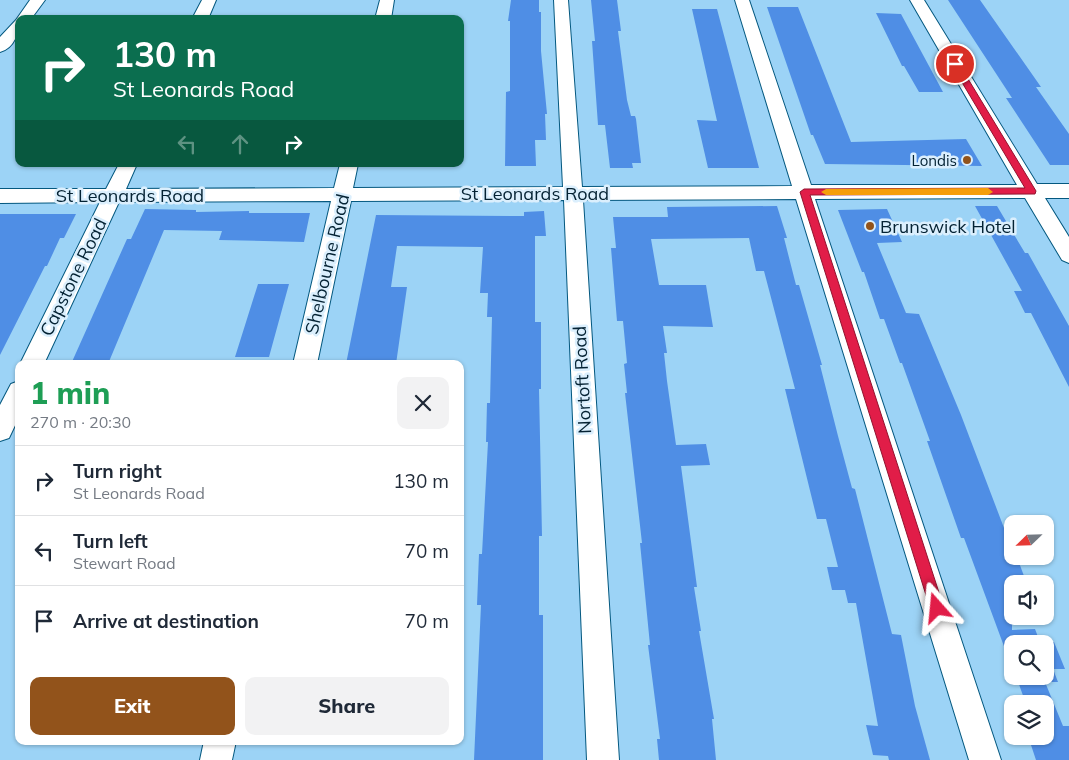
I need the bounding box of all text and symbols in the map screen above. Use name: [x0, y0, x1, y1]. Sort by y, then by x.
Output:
text: 130 m: [113, 32, 217, 76]
icon: right: [30, 35, 95, 100]
pin: [934, 43, 976, 85]
icon: arrive: [941, 50, 969, 78]
text: St Leonards Road: [113, 75, 294, 103]
icon: left: [173, 130, 201, 158]
icon: ahead: [226, 130, 254, 158]
icon: right: [279, 130, 307, 158]
place label: Londis: [912, 151, 957, 170]
marker: Londis: [961, 154, 973, 166]
street label: St Leonards Road: [461, 182, 609, 205]
street label: St Leonards Road: [56, 184, 204, 207]
street label: Shelbourne Road: [300, 192, 354, 336]
street label: Capstone Road: [35, 214, 111, 340]
place label: Brunswick Hotel: [880, 215, 1016, 238]
marker: Brunswick Hotel: [864, 220, 876, 232]
street label: Nortoft Road: [568, 326, 596, 434]
text: 1 min: [30, 374, 110, 412]
button: close: [397, 377, 449, 429]
text: 270 m · 20:30: [30, 412, 131, 432]
text: Turn right: [73, 459, 162, 483]
icon: right: [30, 467, 58, 495]
text: 130 m: [393, 469, 449, 493]
text: St Leonards Road: [73, 483, 205, 503]
north arrow: [1004, 515, 1054, 565]
map controls: [1004, 515, 1054, 745]
text: Turn left: [73, 529, 148, 553]
icon: left: [30, 537, 58, 565]
text: 70 m: [405, 539, 449, 563]
text: Stewart Road: [73, 553, 176, 573]
button: sound: [1004, 575, 1054, 625]
position arrow: [910, 581, 962, 633]
icon: arrive: [30, 607, 58, 635]
text: Arrive at destination: [73, 609, 259, 633]
text: 70 m: [405, 609, 449, 633]
button: search: [1004, 635, 1054, 685]
button: Exit: [30, 677, 235, 735]
button: Share: [245, 677, 449, 735]
button: layers: [1004, 695, 1054, 745]

